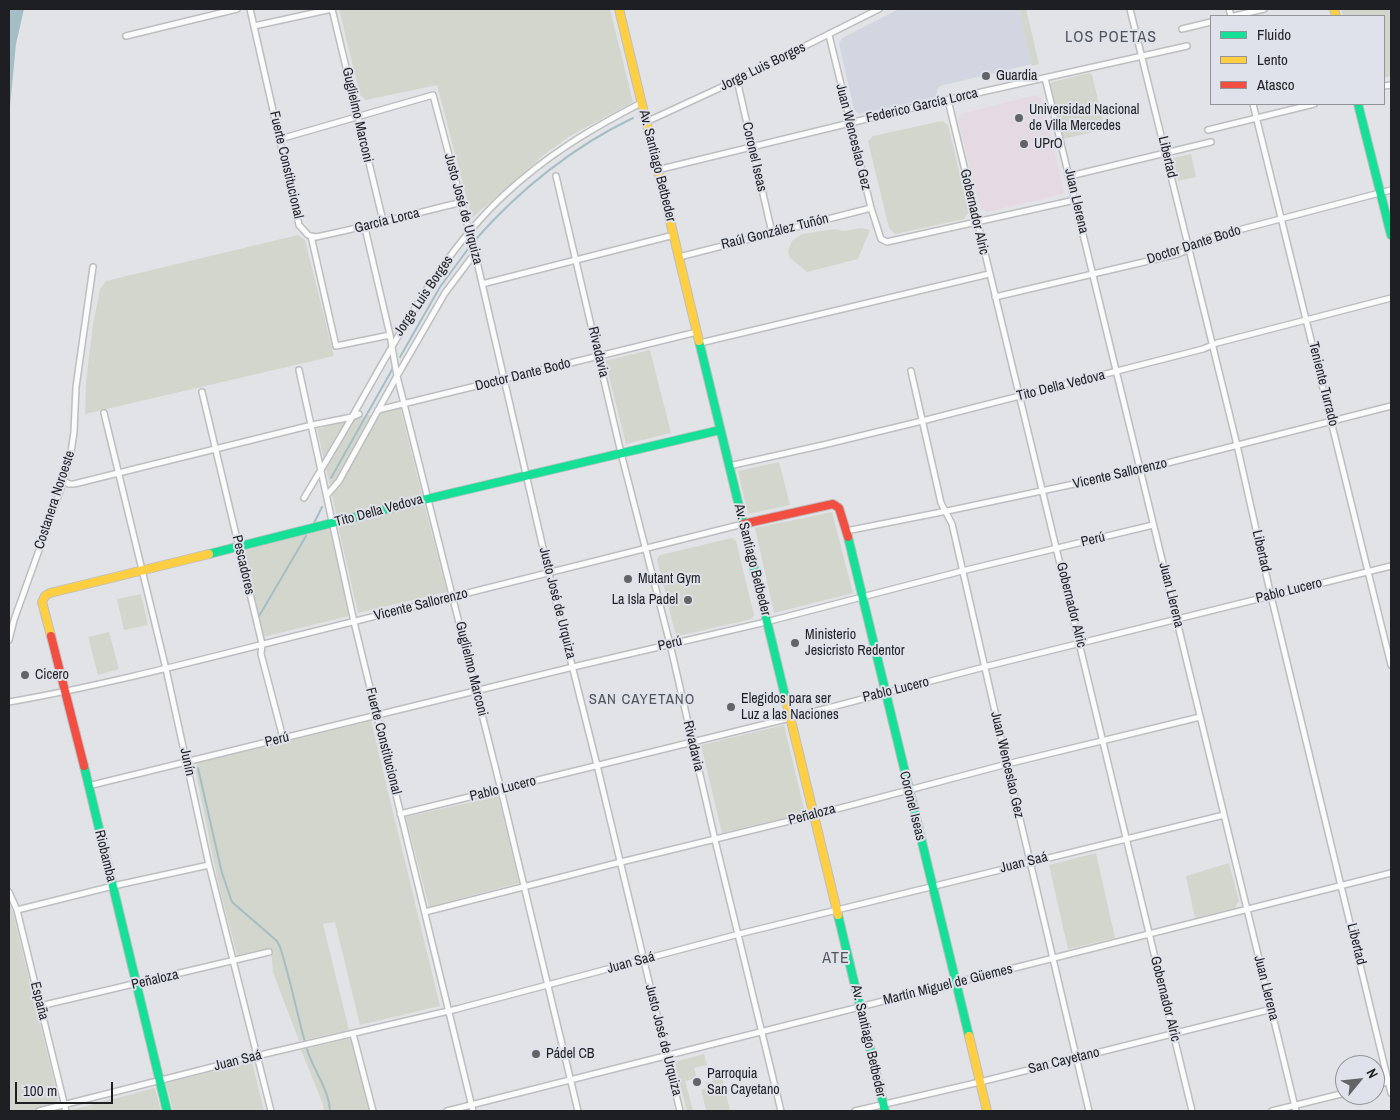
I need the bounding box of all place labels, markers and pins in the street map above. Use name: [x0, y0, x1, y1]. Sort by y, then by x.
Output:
place label: Guardia: [996, 68, 1037, 84]
marker: Guardia: [980, 70, 992, 82]
place label: Universidad Nacional de Villa Mercedes: [1029, 102, 1139, 134]
marker: Universidad Nacional de Villa Mercedes: [1013, 112, 1025, 124]
place label: UPrO: [1034, 136, 1063, 152]
marker: UPrO: [1018, 138, 1030, 150]
place label: Mutant Gym: [638, 571, 701, 587]
marker: Mutant Gym: [622, 573, 634, 585]
place label: La Isla Padel: [612, 592, 678, 608]
marker: La Isla Padel: [682, 594, 694, 606]
place label: Ministerio Jesicristo Redentor: [805, 627, 905, 660]
marker: Ministerio Jesicristo Redentor: [789, 637, 801, 649]
place label: Cicero: [35, 667, 69, 683]
marker: Cicero: [19, 669, 31, 681]
place label: Elegidos para ser Luz a las Naciones: [741, 691, 839, 724]
marker: Elegidos para ser Luz a las Naciones: [725, 701, 737, 713]
place label: Pádel CB: [546, 1046, 594, 1062]
marker: Pádel CB: [530, 1048, 542, 1060]
place label: Parroquia San Cayetano: [707, 1066, 780, 1098]
marker: Parroquia San Cayetano: [691, 1076, 703, 1088]

